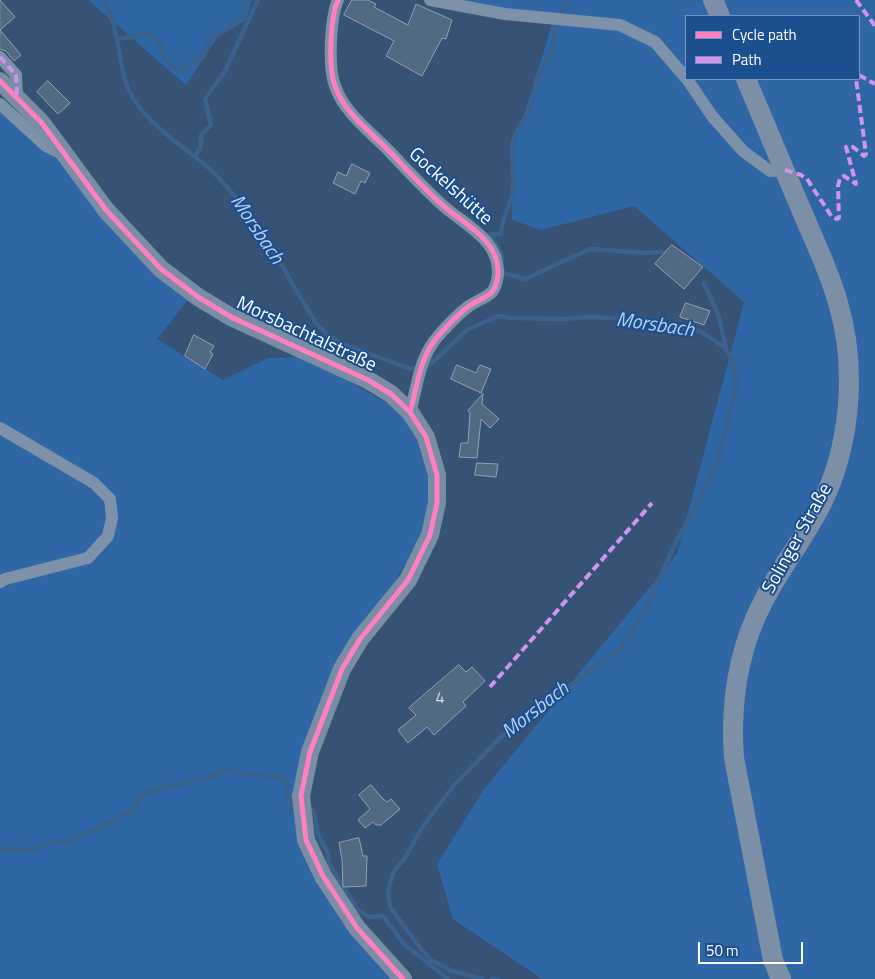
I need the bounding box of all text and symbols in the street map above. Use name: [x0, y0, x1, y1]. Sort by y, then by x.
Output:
legend: [685, 15, 860, 80]
text: Cycle path: [732, 23, 797, 46]
text: Path: [732, 48, 762, 71]
street label: Gockelshütte: [403, 143, 497, 231]
water label: Morsbach: [224, 191, 288, 269]
street label: Morsbachtalstraße: [232, 293, 380, 377]
water label: Morsbach: [615, 309, 695, 343]
street label: Solinger Straße: [758, 480, 838, 598]
water label: Morsbach: [498, 677, 574, 745]
house number: 4: [436, 689, 444, 709]
scale bar: [700, 932, 805, 964]
text: 50 m: [706, 939, 739, 962]

